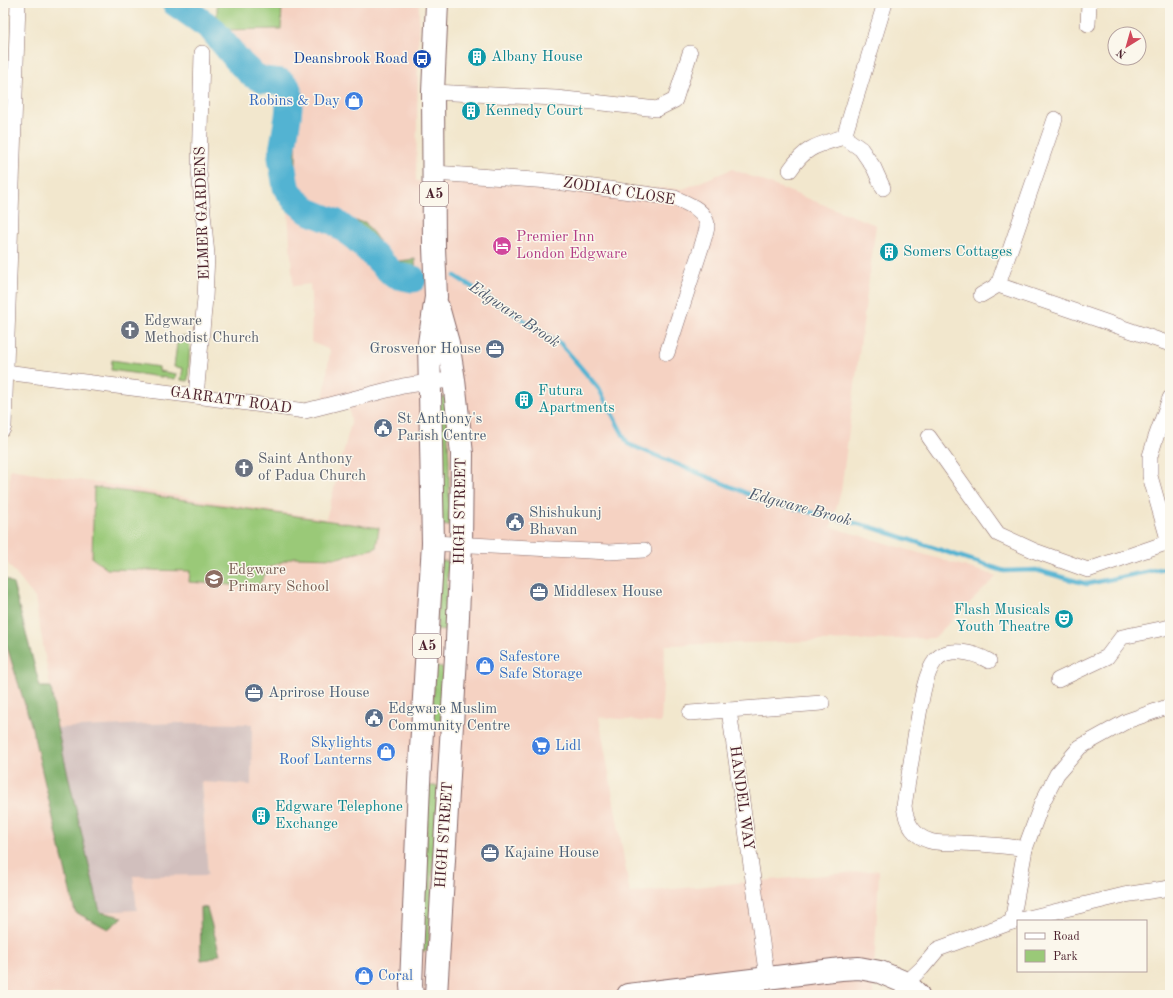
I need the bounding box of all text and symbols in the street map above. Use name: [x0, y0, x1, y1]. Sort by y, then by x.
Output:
north arrow: [1107, 26, 1147, 66]
building icon: Albany House: [466, 46, 488, 68]
text: N: [1115, 46, 1129, 60]
bus stop icon: Deansbrook Road: [411, 48, 433, 70]
place label: Albany House: [491, 50, 583, 65]
place label: Deansbrook Road: [293, 52, 408, 67]
shop icon: Robins & Day: [343, 90, 365, 112]
place label: Robins & Day: [248, 94, 340, 109]
building icon: Kennedy Court: [460, 100, 482, 122]
place label: Kennedy Court: [485, 104, 583, 119]
street label: ELMER GARDENS: [193, 146, 213, 280]
street label: ZODIAC CLOSE: [562, 176, 676, 208]
road number: A5: [420, 182, 448, 206]
place label: Premier Inn London Edgware: [516, 230, 627, 262]
hotel icon: Premier Inn London Edgware: [491, 235, 513, 257]
building icon: Somers Cottages: [878, 241, 900, 263]
place label: Somers Cottages: [903, 245, 1012, 260]
water label: Edgware Brook: [465, 278, 562, 351]
place label: Edgware Methodist Church: [144, 314, 259, 346]
church icon: Edgware Methodist Church: [119, 319, 141, 341]
office icon: Grosvenor House: [484, 338, 506, 360]
place label: Grosvenor House: [369, 342, 481, 357]
place label: Futura Apartments: [538, 384, 615, 416]
street label: GARRATT ROAD: [169, 385, 293, 417]
building icon: Futura Apartments: [513, 389, 535, 411]
place label: St Anthony's Parish Centre: [397, 412, 486, 444]
public building icon: St Anthony's Parish Centre: [372, 417, 394, 439]
place label: Saint Anthony of Padua Church: [258, 452, 366, 484]
church icon: Saint Anthony of Padua Church: [233, 457, 255, 479]
street label: HIGH STREET: [453, 458, 469, 564]
water label: Edgware Brook: [746, 486, 853, 529]
place label: Shishukunj Bhavan: [529, 506, 602, 538]
public building icon: Shishukunj Bhavan: [504, 511, 526, 533]
place label: Edgware Primary School: [228, 563, 329, 595]
school or university icon: Edgware Primary School: [203, 568, 225, 590]
office icon: Middlesex House: [528, 581, 550, 603]
place label: Middlesex House: [553, 585, 662, 600]
place label: Flash Musicals Youth Theatre: [954, 603, 1050, 635]
theatre icon: Flash Musicals Youth Theatre: [1053, 608, 1075, 630]
road number: A5: [413, 634, 441, 658]
place label: Safestore Safe Storage: [499, 650, 582, 682]
shop icon: Safestore Safe Storage: [474, 655, 496, 677]
office icon: Aprirose House: [243, 682, 265, 704]
place label: Aprirose House: [268, 686, 369, 701]
place label: Edgware Muslim Community Centre: [388, 702, 510, 734]
public building icon: Edgware Muslim Community Centre: [363, 707, 385, 729]
supermarket icon: Lidl: [530, 735, 552, 757]
place label: Skylights Roof Lanterns: [279, 736, 372, 768]
place label: Lidl: [555, 739, 581, 754]
shop icon: Skylights Roof Lanterns: [375, 741, 397, 763]
street label: HANDEL WAY: [726, 745, 756, 851]
street label: HIGH STREET: [434, 781, 456, 889]
place label: Edgware Telephone Exchange: [275, 800, 403, 832]
building icon: Edgware Telephone Exchange: [250, 805, 272, 827]
office icon: Kajaine House: [479, 842, 501, 864]
place label: Kajaine House: [504, 846, 599, 861]
legend: [1017, 920, 1147, 972]
text: Road: [1053, 931, 1080, 943]
text: Park: [1053, 951, 1078, 963]
shop icon: Coral: [353, 965, 375, 987]
place label: Coral: [378, 969, 413, 984]

